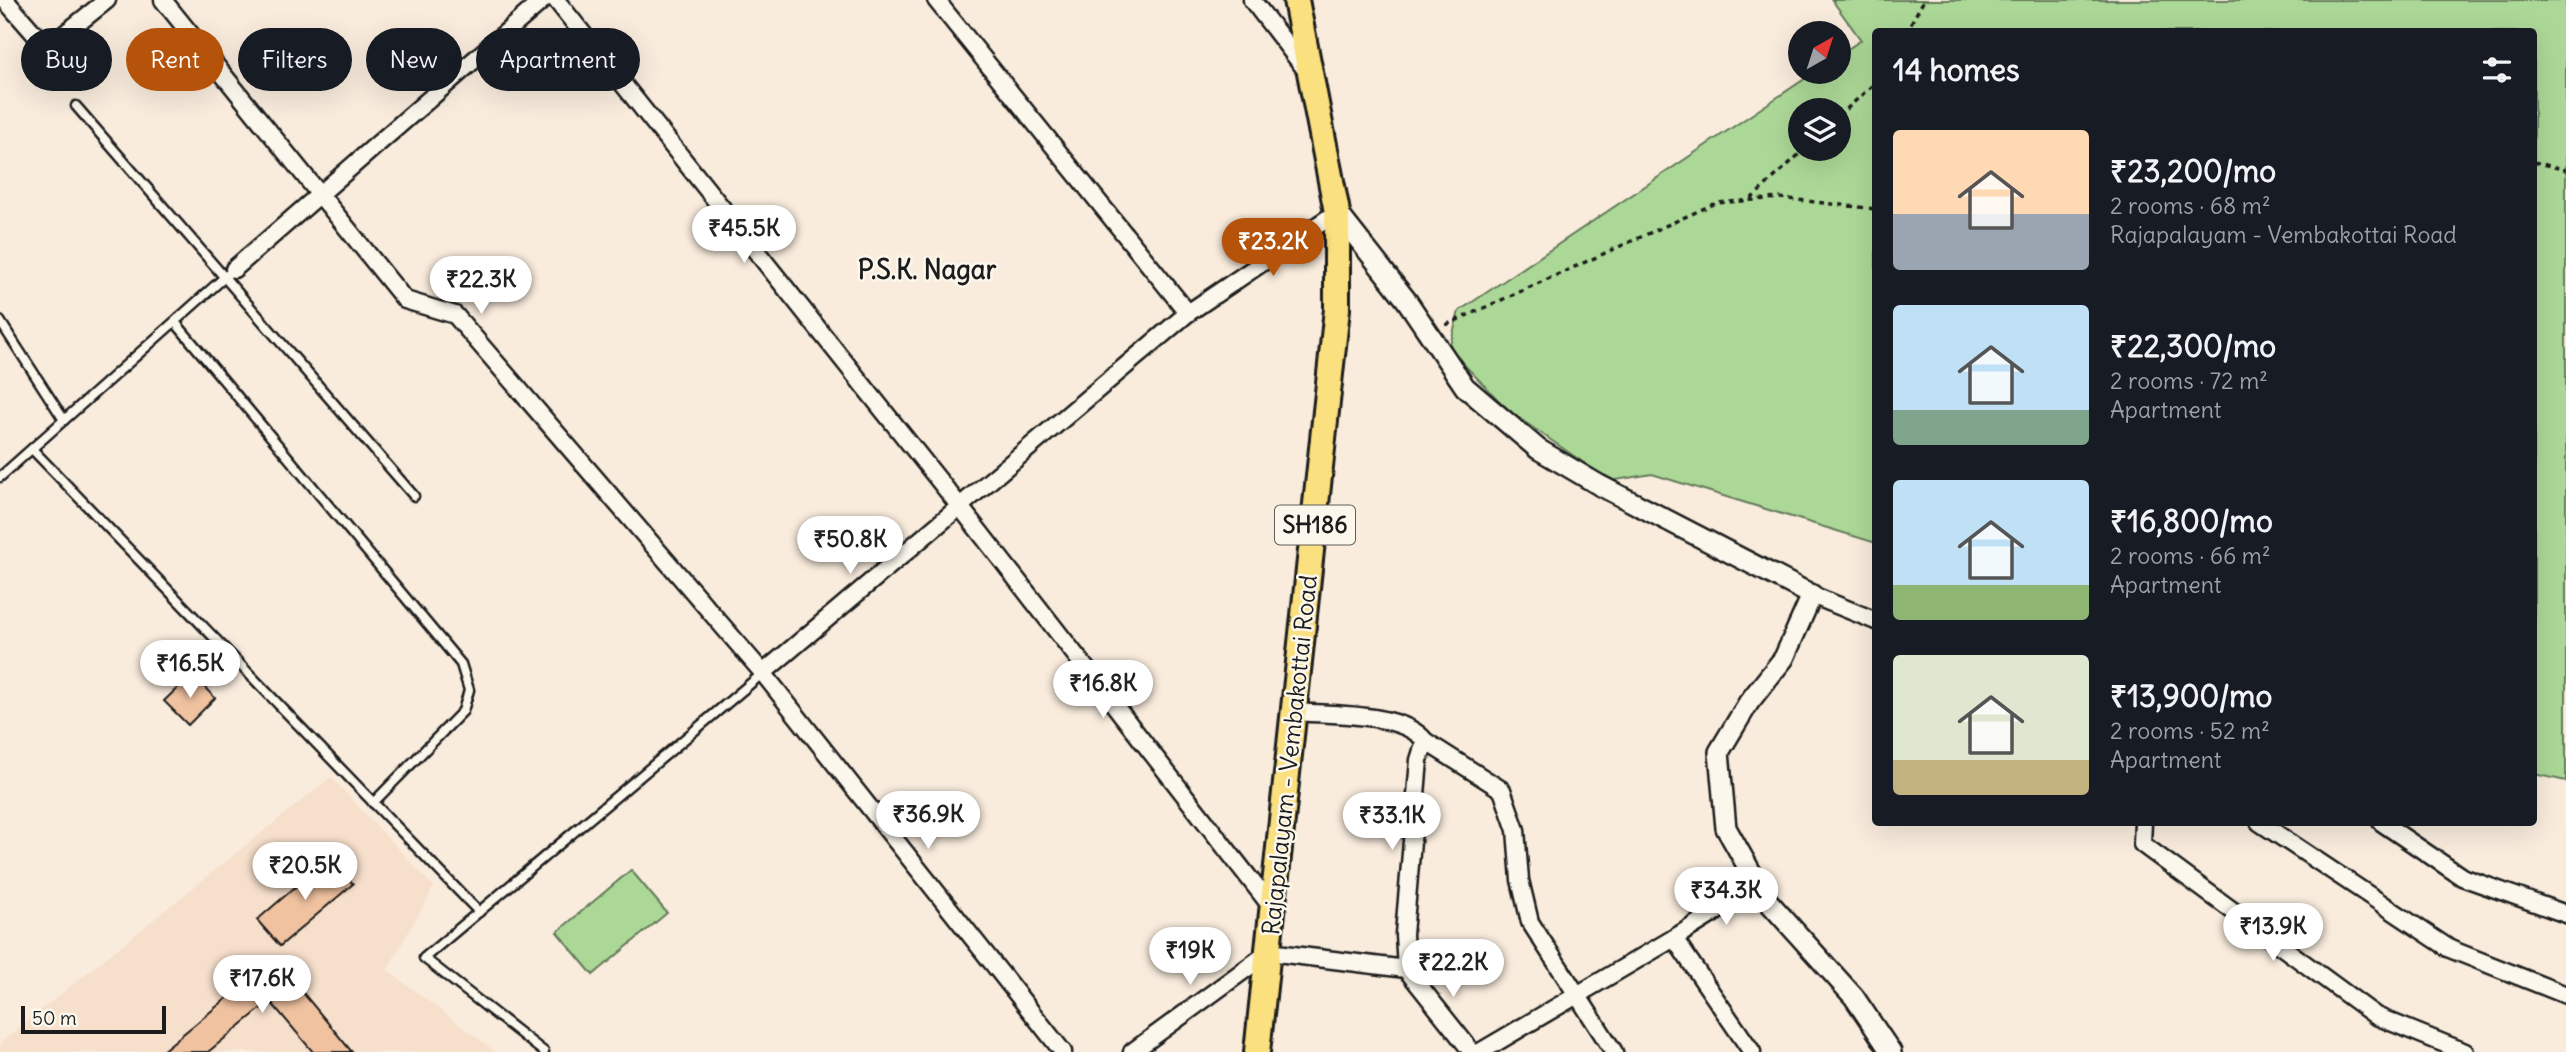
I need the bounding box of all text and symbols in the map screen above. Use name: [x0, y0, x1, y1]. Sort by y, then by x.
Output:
north arrow: [1788, 21, 1852, 84]
map controls: [1788, 21, 1851, 161]
chip: Buy: [21, 28, 112, 91]
chip: Rent: [126, 28, 224, 91]
chip: Filters: [238, 28, 352, 91]
chip: New: [366, 28, 462, 91]
chip: Apartment: [476, 28, 640, 91]
text: 14 homes: [1893, 51, 2020, 89]
icon: filters: [2478, 51, 2516, 89]
button: layers: [1788, 98, 1851, 161]
text: ₹23,200/mo: [2110, 152, 2276, 190]
icon: home: [1949, 158, 2033, 242]
text: 2 rooms · 68 m²: [2110, 191, 2271, 220]
pin: ₹45.5K: [687, 205, 801, 265]
text: ₹45.5K: [708, 213, 780, 242]
pin: ₹23.2K: [1216, 218, 1330, 278]
text: Rajapalayam - Vembakottai Road: [2110, 220, 2457, 249]
text: ₹23.2K: [1238, 226, 1308, 255]
district label: P.S.K. Nagar: [858, 253, 997, 286]
pin: ₹22.3K: [424, 256, 538, 316]
text: ₹22.3K: [446, 264, 516, 293]
text: ₹22,300/mo: [2110, 327, 2276, 365]
icon: home: [1949, 333, 2033, 417]
text: 2 rooms · 72 m²: [2110, 366, 2268, 395]
text: Apartment: [2110, 395, 2222, 424]
text: ₹16,800/mo: [2110, 502, 2273, 540]
road number: SH186: [1275, 505, 1355, 544]
icon: home: [1949, 508, 2033, 592]
pin: ₹50.8K: [793, 516, 907, 576]
text: ₹50.8K: [813, 524, 887, 553]
text: 2 rooms · 66 m²: [2110, 541, 2271, 570]
text: Apartment: [2110, 570, 2222, 599]
street label: Rajapalayam - Vembakottai Road: [1255, 573, 1323, 936]
pin: ₹16.5K: [133, 640, 247, 700]
text: ₹16.5K: [156, 648, 224, 677]
pin: ₹16.8K: [1046, 660, 1160, 720]
text: ₹16.8K: [1069, 668, 1137, 697]
text: ₹13,900/mo: [2110, 677, 2272, 715]
icon: home: [1949, 683, 2033, 767]
text: 2 rooms · 52 m²: [2110, 716, 2270, 745]
text: Apartment: [2110, 745, 2222, 774]
pin: ₹36.9K: [871, 792, 985, 851]
pin: ₹33.1K: [1335, 792, 1449, 852]
text: ₹36.9K: [892, 799, 964, 828]
text: ₹33.1K: [1359, 800, 1425, 829]
pin: ₹20.5K: [248, 842, 362, 902]
text: ₹20.5K: [268, 850, 342, 879]
pin: ₹34.3K: [1669, 867, 1783, 927]
text: ₹34.3K: [1690, 875, 1762, 904]
pin: ₹13.9K: [2216, 904, 2330, 963]
text: ₹13.9K: [2239, 911, 2307, 940]
pin: ₹19K: [1149, 928, 1231, 987]
text: ₹19K: [1165, 935, 1215, 964]
pin: ₹22.2K: [1396, 940, 1510, 999]
text: ₹22.2K: [1418, 947, 1488, 976]
pin: ₹17.6K: [205, 956, 319, 1015]
text: ₹17.6K: [229, 963, 295, 992]
scale bar: [21, 1003, 166, 1035]
text: 50 m: [32, 1006, 77, 1030]

